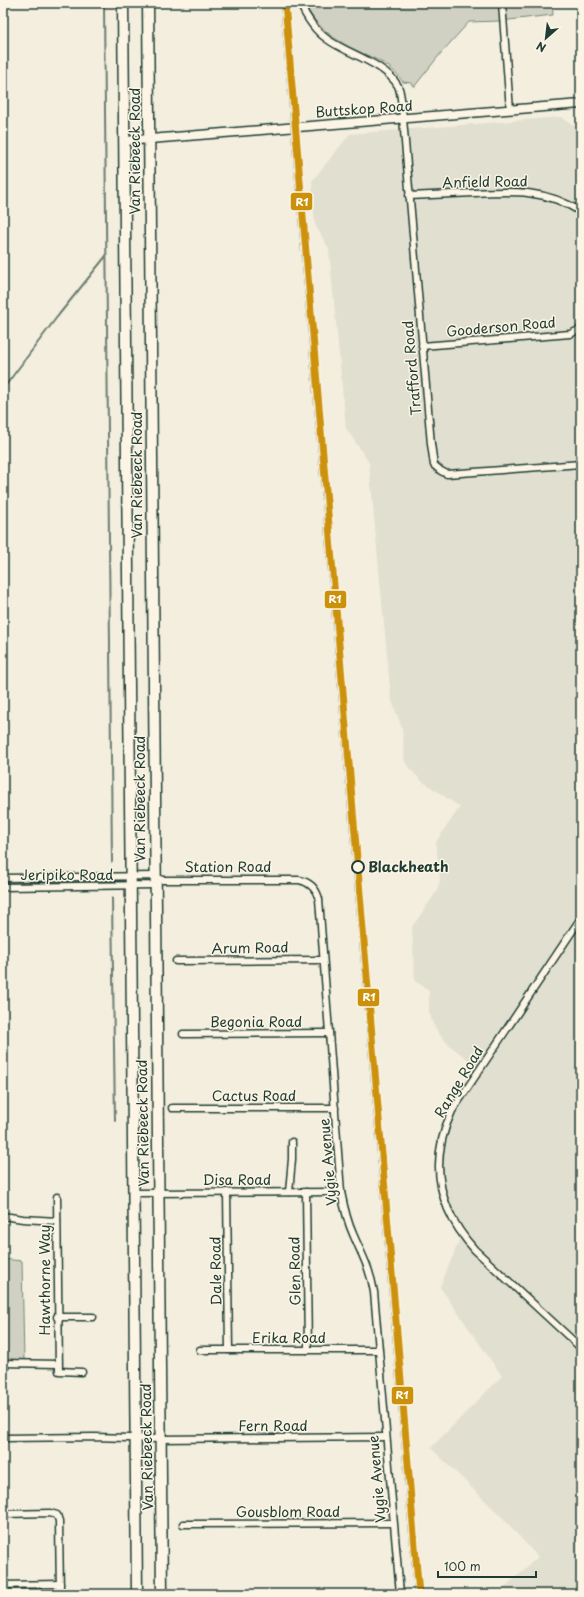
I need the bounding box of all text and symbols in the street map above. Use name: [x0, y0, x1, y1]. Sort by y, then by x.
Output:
north arrow: [526, 18, 566, 58]
text: N: [533, 38, 549, 57]
street label: Van Riebeeck Road: [124, 87, 145, 215]
street label: Buttskop Road: [315, 95, 413, 122]
street label: Anfield Road: [442, 170, 528, 193]
line badge: R1: [290, 192, 313, 211]
text: R1: [296, 193, 308, 210]
street label: Gooderson Road: [445, 311, 557, 342]
street label: Trafford Road: [397, 320, 426, 416]
street label: Van Riebeeck Road: [126, 411, 147, 539]
line badge: R1: [324, 590, 347, 609]
text: R1: [329, 590, 341, 607]
street label: Van Riebeeck Road: [129, 735, 150, 863]
street label: Station Road: [185, 856, 271, 877]
place label: Blackheath: [368, 856, 449, 877]
marker: Blackheath: [351, 860, 365, 874]
street label: Jeripiko Road: [21, 864, 113, 885]
street label: Arum Road: [211, 936, 289, 959]
line badge: R1: [357, 988, 380, 1007]
text: R1: [363, 988, 375, 1005]
street label: Begonia Road: [210, 1011, 302, 1032]
street label: Range Road: [429, 1042, 488, 1122]
street label: Van Riebeeck Road: [131, 1059, 154, 1187]
street label: Cactus Road: [212, 1085, 296, 1106]
street label: Vygie Avenue: [313, 1117, 342, 1207]
street label: Disa Road: [203, 1169, 271, 1190]
street label: Hawthorne Way: [34, 1225, 55, 1335]
street label: Dale Road: [204, 1236, 227, 1306]
street label: Glen Road: [283, 1236, 306, 1306]
street label: Erika Road: [252, 1327, 326, 1348]
street label: Van Riebeeck Road: [135, 1383, 158, 1511]
line badge: R1: [391, 1386, 414, 1405]
text: R1: [396, 1386, 408, 1403]
street label: Fern Road: [238, 1415, 308, 1436]
street label: Vygie Avenue: [362, 1434, 391, 1524]
street label: Gousblom Road: [236, 1501, 340, 1522]
scale bar: [438, 1553, 536, 1579]
text: 100 m: [444, 1557, 481, 1575]

